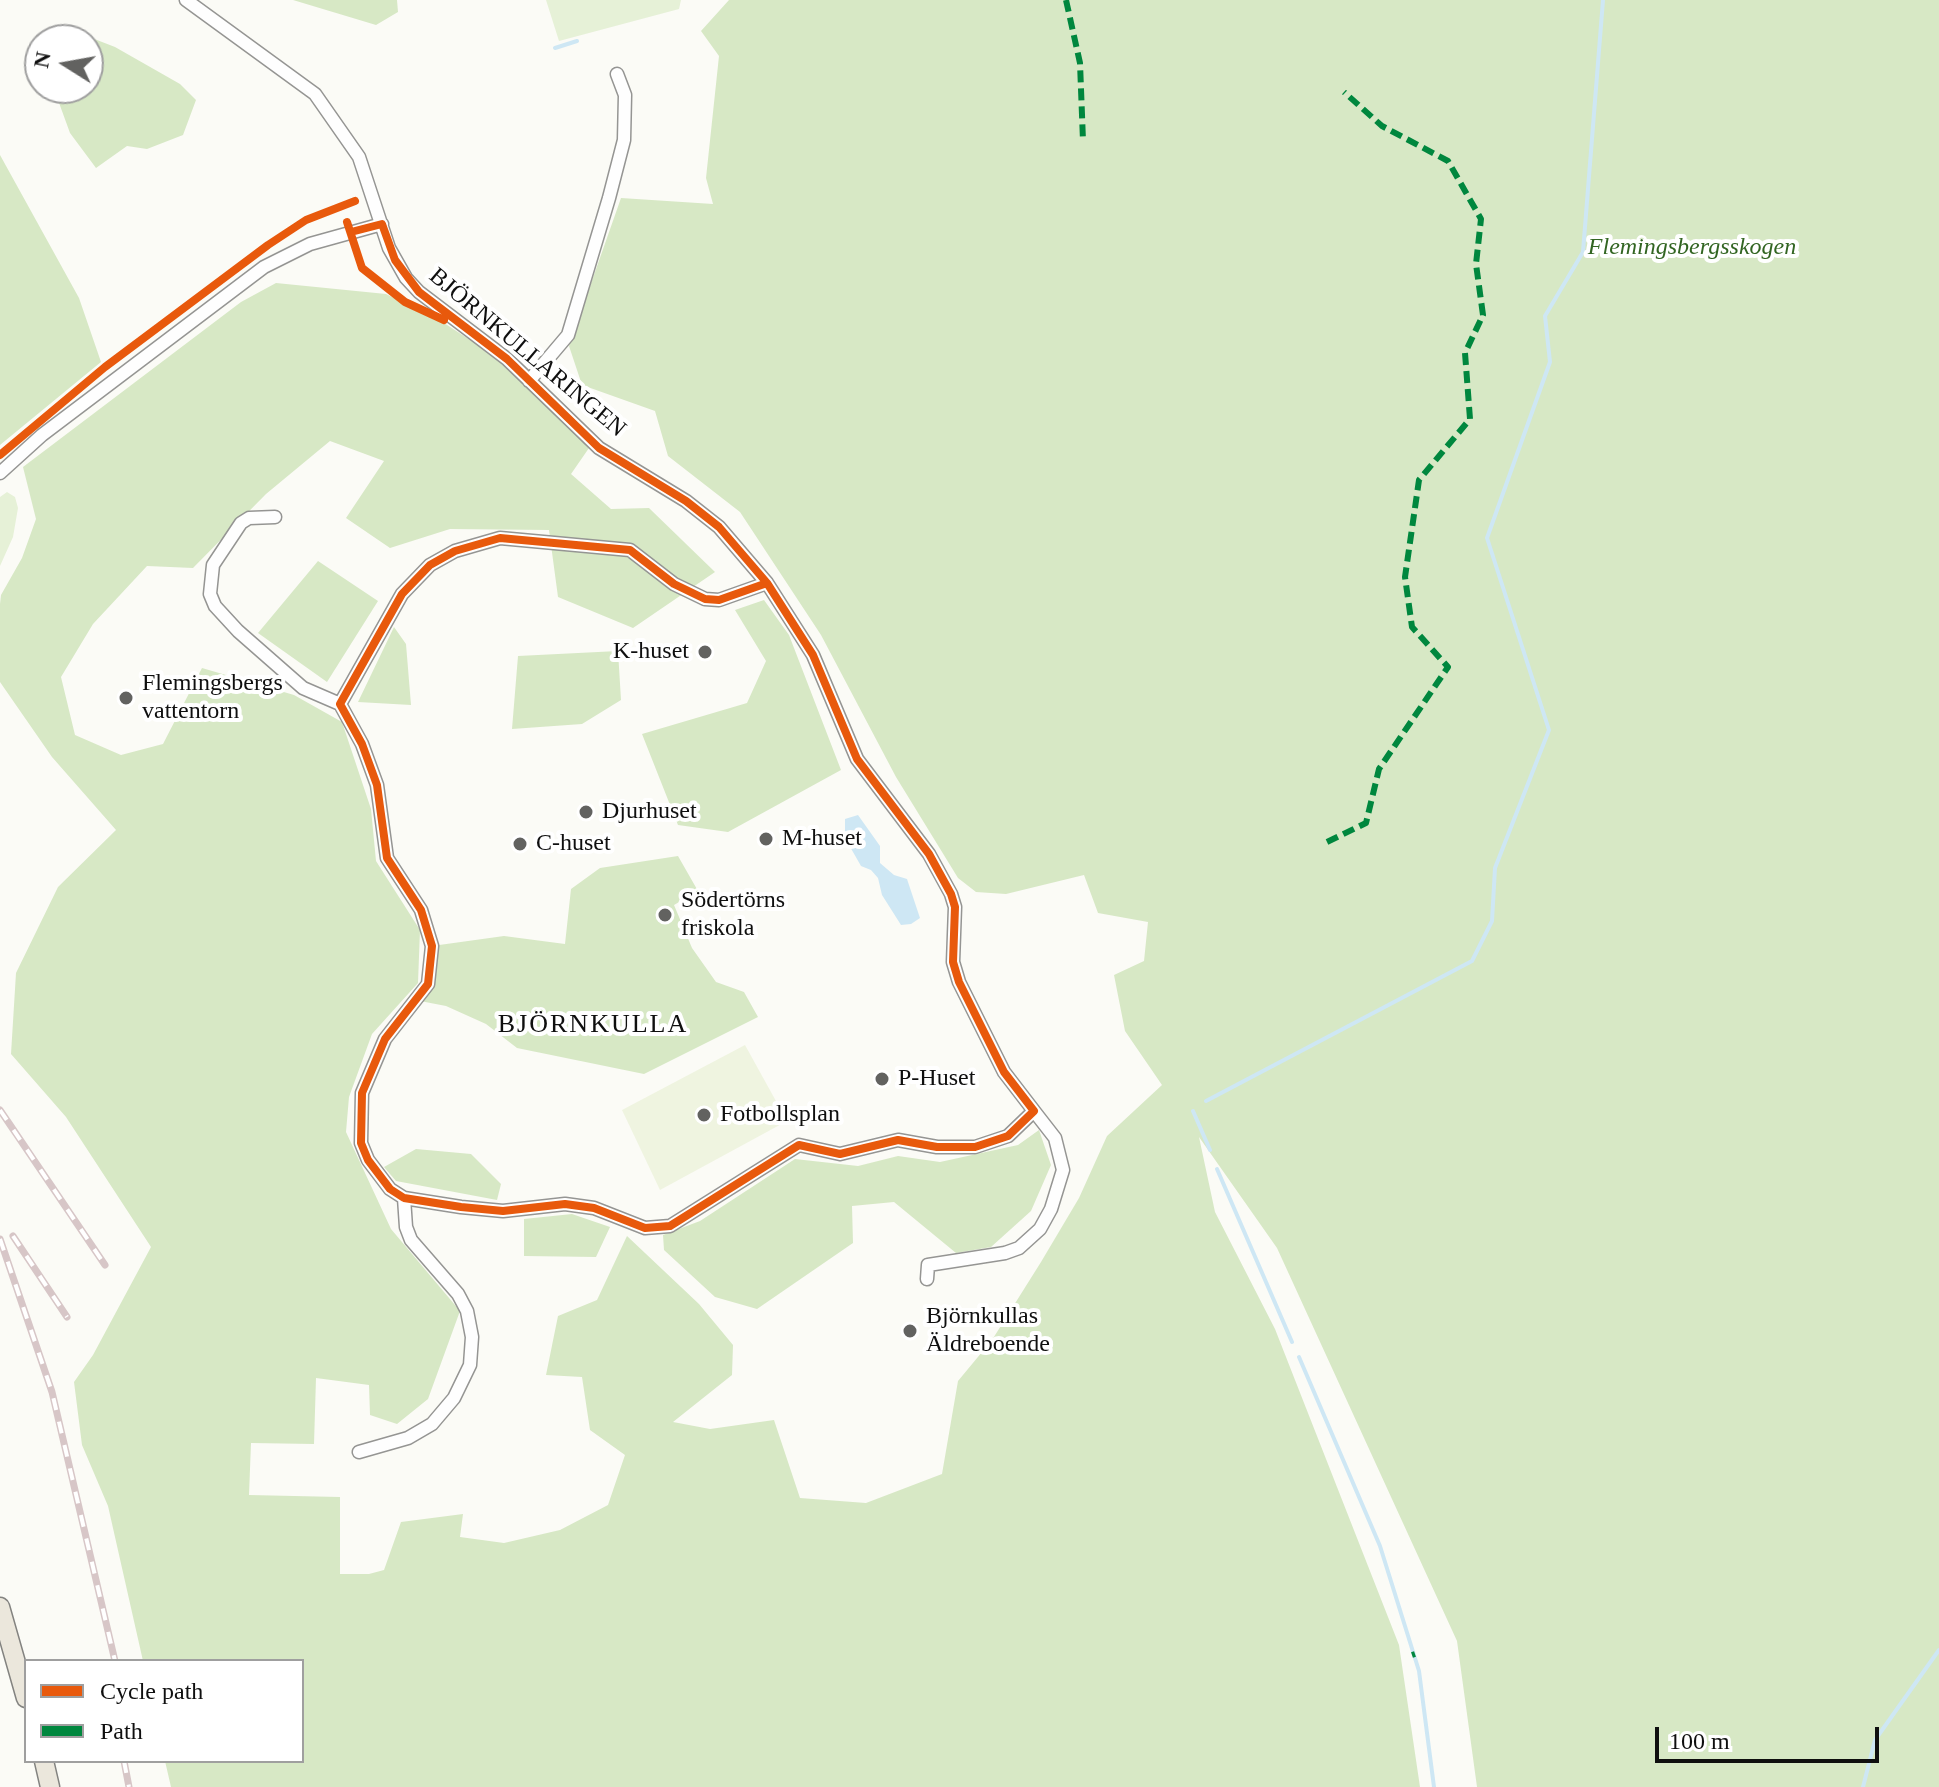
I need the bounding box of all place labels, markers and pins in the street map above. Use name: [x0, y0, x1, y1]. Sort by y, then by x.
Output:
place label: K-huset: [613, 638, 689, 666]
marker: K-huset: [696, 643, 714, 661]
place label: Flemingsbergs vattentorn: [142, 670, 283, 726]
marker: Flemingsbergs vattentorn: [117, 689, 135, 707]
place label: Djurhuset: [602, 798, 697, 826]
marker: Djurhuset: [577, 803, 595, 821]
place label: M-huset: [782, 825, 862, 853]
place label: C-huset: [536, 830, 611, 858]
marker: M-huset: [757, 830, 775, 848]
marker: C-huset: [511, 835, 529, 853]
place label: Södertörns friskola: [681, 887, 785, 943]
marker: Södertörns friskola: [656, 906, 674, 924]
place label: P-Huset: [898, 1065, 975, 1093]
marker: P-Huset: [873, 1070, 891, 1088]
place label: Fotbollsplan: [720, 1101, 840, 1129]
marker: Fotbollsplan: [695, 1106, 713, 1124]
place label: Björnkullas Äldreboende: [926, 1303, 1050, 1359]
marker: Björnkullas Äldreboende: [901, 1322, 919, 1340]

